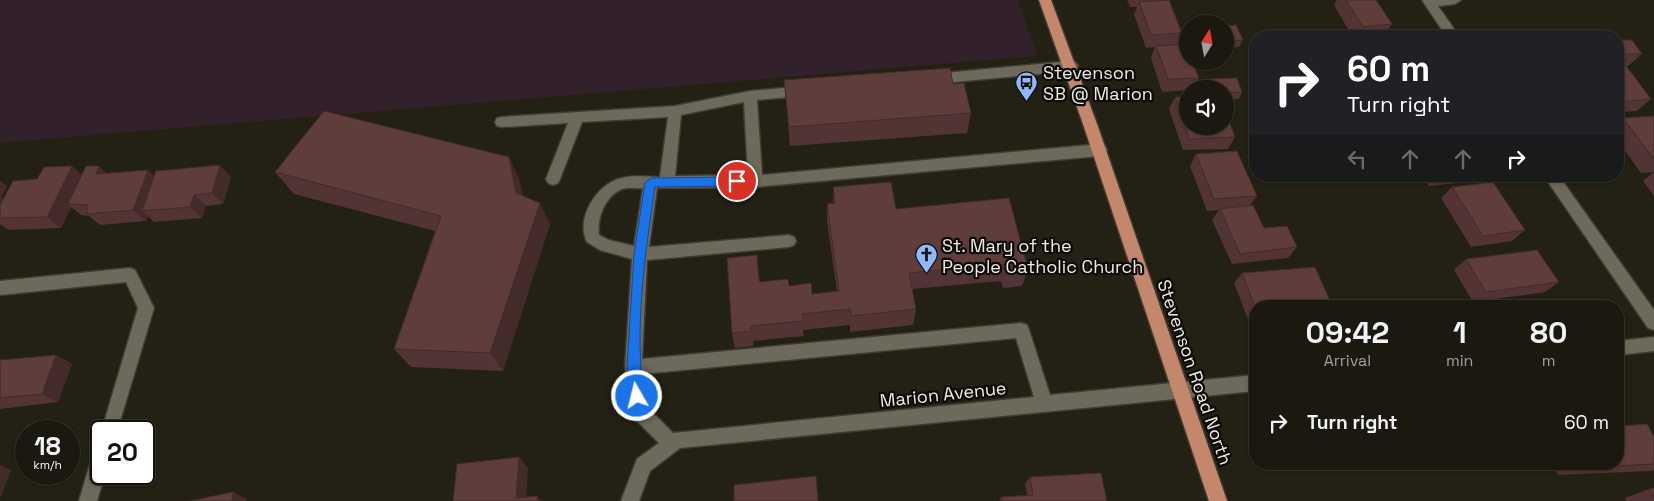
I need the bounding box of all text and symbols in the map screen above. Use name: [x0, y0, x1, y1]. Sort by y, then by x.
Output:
north arrow: [1179, 15, 1234, 70]
map controls: [1179, 15, 1234, 135]
text: 60 m: [1347, 47, 1430, 91]
icon: right: [1264, 50, 1329, 115]
place label: Stevenson SB @ Marion: [1043, 61, 1153, 105]
bus stop icon: Stevenson SB @ Marion: [1015, 70, 1039, 101]
button: sound: [1179, 80, 1234, 135]
text: Turn right: [1347, 90, 1450, 118]
icon: left: [1343, 145, 1371, 173]
icon: ahead: [1396, 145, 1424, 173]
icon: ahead: [1449, 145, 1477, 173]
icon: right: [1502, 145, 1530, 173]
pin: [716, 160, 758, 202]
icon: arrive: [723, 167, 751, 195]
place label: St. Mary of the People Catholic Church: [942, 234, 1143, 278]
church icon: St. Mary of the People Catholic Church: [914, 243, 938, 274]
street label: Stevenson Road North: [1152, 276, 1238, 468]
text: 09:42: [1306, 313, 1389, 352]
text: 1: [1453, 313, 1466, 352]
text: 80: [1530, 313, 1567, 352]
text: Arrival: [1324, 350, 1371, 371]
text: min: [1446, 350, 1473, 371]
text: m: [1542, 350, 1556, 371]
position arrow: [610, 369, 662, 421]
street label: Marion Avenue: [879, 376, 1007, 412]
icon: right: [1264, 409, 1292, 437]
text: Turn right: [1307, 410, 1397, 435]
text: 60 m: [1564, 410, 1609, 435]
speed limit sign: 20: [90, 420, 155, 485]
text: 18: [34, 430, 61, 462]
text: km/h: [33, 457, 62, 473]

